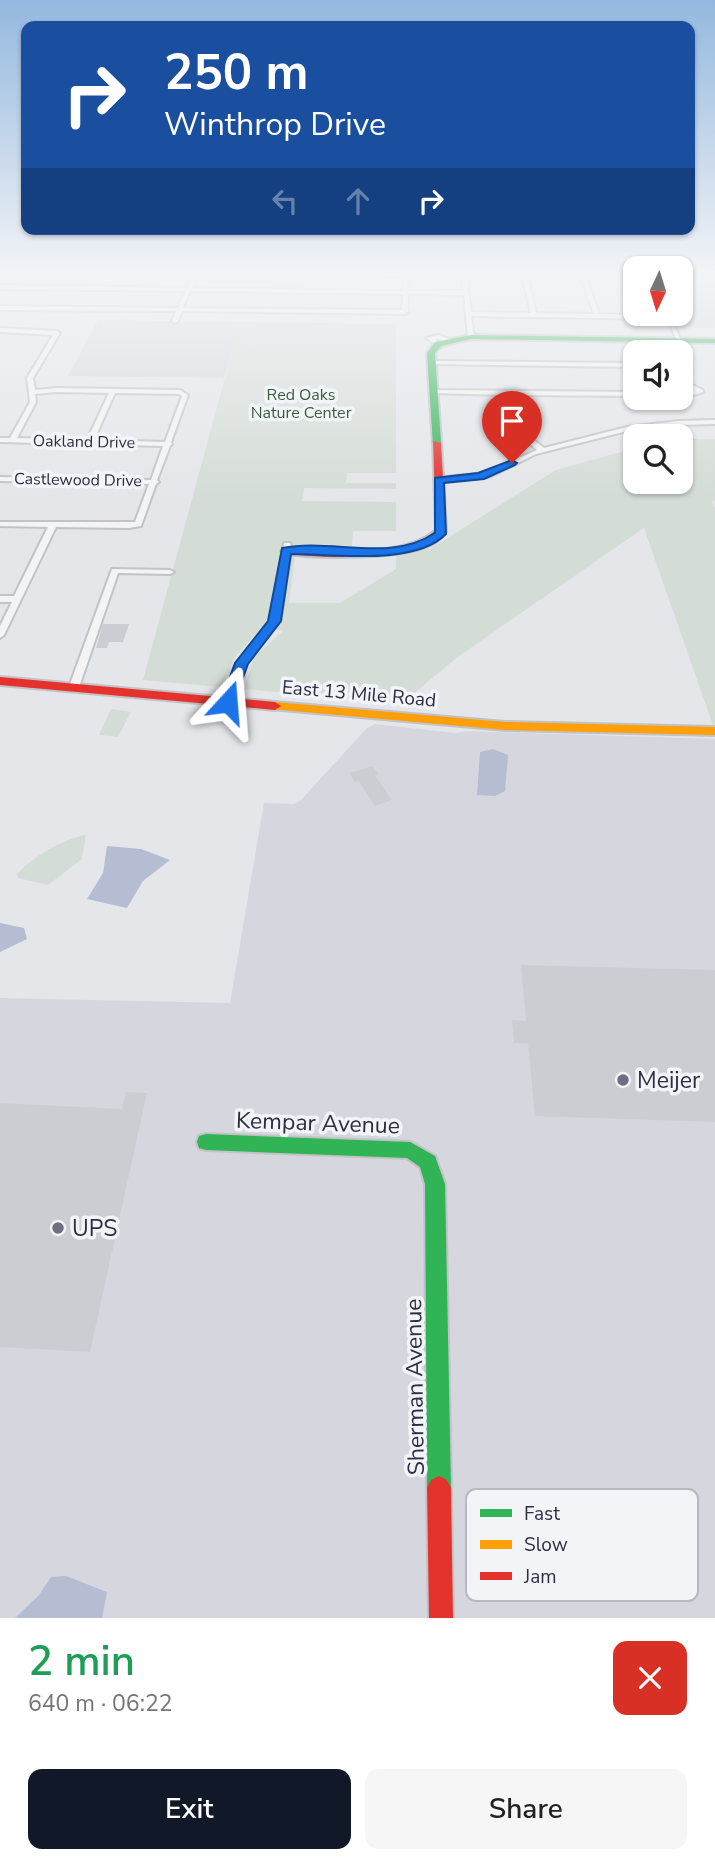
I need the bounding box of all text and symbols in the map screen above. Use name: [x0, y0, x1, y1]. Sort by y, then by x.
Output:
text: 250 m: [164, 39, 308, 106]
icon: right: [49, 49, 140, 140]
text: Winthrop Drive: [164, 103, 386, 146]
icon: left: [266, 182, 304, 220]
icon: ahead: [339, 182, 377, 220]
icon: right: [412, 182, 450, 220]
north arrow: [623, 256, 693, 326]
map controls: [623, 256, 693, 494]
button: sound: [623, 340, 693, 410]
park label: Red Oaks Nature Center: [251, 384, 352, 424]
pin: [482, 391, 542, 463]
icon: arrive: [493, 402, 531, 440]
button: search: [623, 424, 693, 494]
street label: Oakland Drive: [33, 430, 135, 454]
street label: Castlewood Drive: [14, 468, 142, 492]
position arrow: [191, 665, 265, 739]
street label: East 13 Mile Road: [281, 674, 437, 714]
place label: Meijer: [637, 1065, 701, 1096]
marker: Meijer: [615, 1072, 631, 1088]
street label: Kempar Avenue: [235, 1105, 401, 1141]
place label: UPS: [72, 1213, 117, 1244]
marker: UPS: [50, 1220, 66, 1236]
street label: Sherman Avenue: [398, 1298, 432, 1476]
legend: [466, 1489, 698, 1601]
text: Fast: [524, 1501, 560, 1527]
text: Slow: [524, 1532, 568, 1558]
text: Jam: [523, 1564, 557, 1590]
text: 2 min: [28, 1633, 135, 1690]
button: close: [613, 1641, 687, 1715]
text: 640 m · 06:22: [28, 1688, 173, 1719]
button: Exit: [28, 1769, 351, 1849]
button: Share: [365, 1769, 687, 1849]

